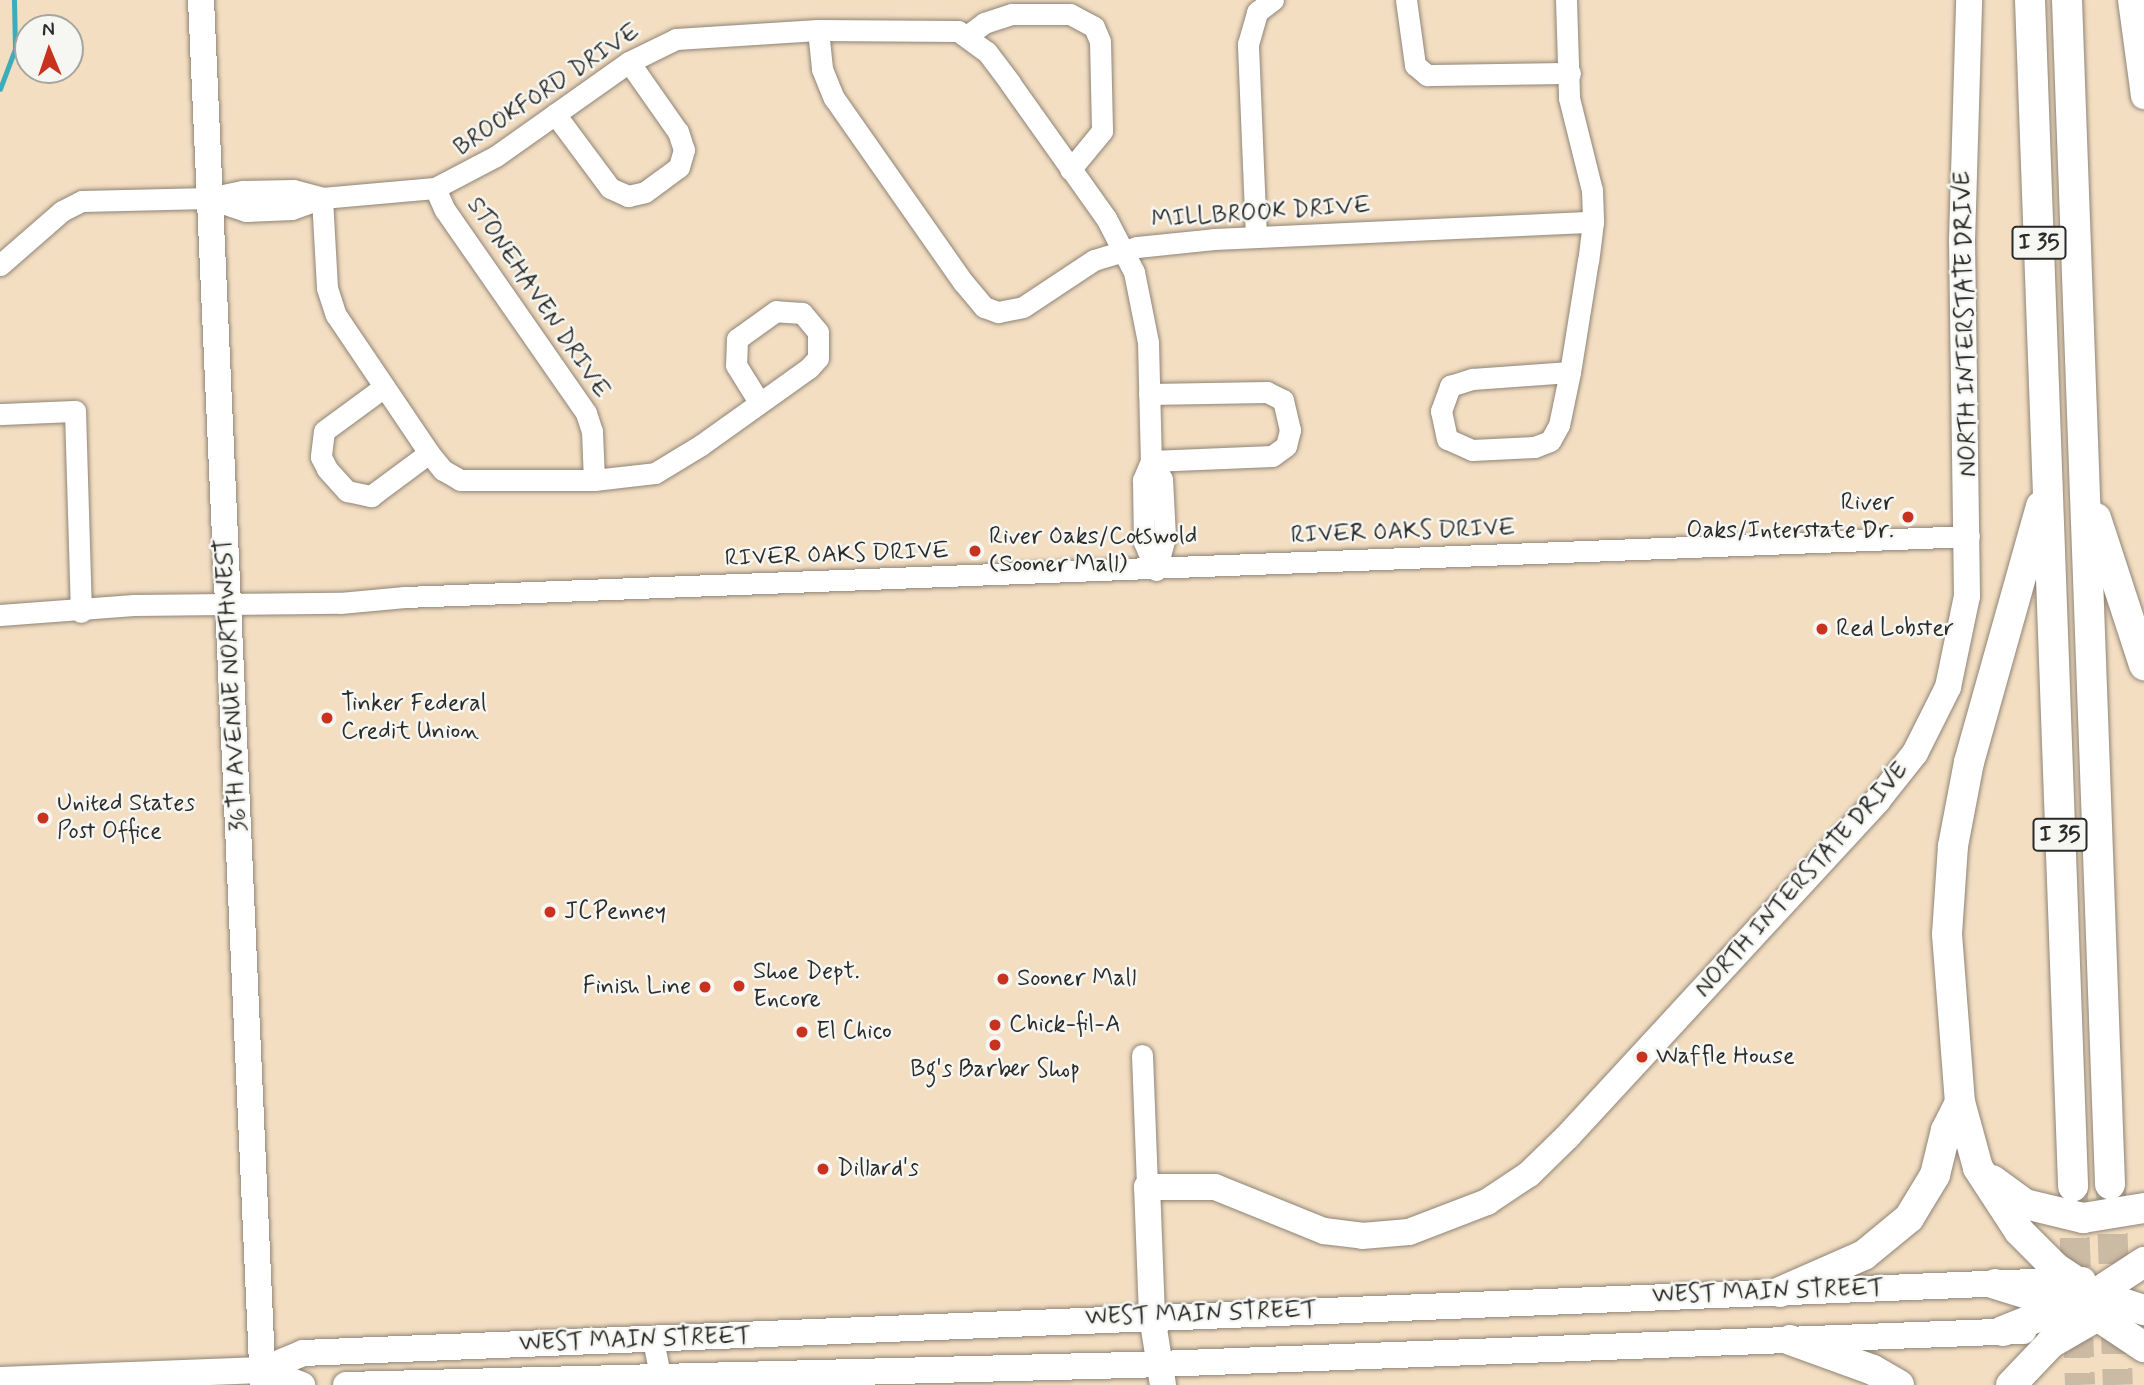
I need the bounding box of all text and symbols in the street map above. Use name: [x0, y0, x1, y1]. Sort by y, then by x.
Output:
north arrow: [14, 14, 84, 84]
text: N: [42, 17, 55, 42]
street label: BROOKFORD DRIVE: [449, 17, 645, 163]
street label: NORTH INTERSTATE DRIVE: [1949, 166, 1983, 482]
street label: MILLBROOK DRIVE: [1151, 191, 1371, 235]
street label: STONEHAVEN DRIVE: [460, 192, 616, 404]
road number: I 35: [2011, 224, 2067, 262]
place label: River Oaks/Interstate Dr.: [1687, 489, 1894, 545]
marker: River Oaks/Interstate Dr.: [1900, 509, 1916, 525]
street label: RIVER OAKS DRIVE: [1289, 514, 1517, 550]
place label: River Oaks/Cotswold (Sooner Mall): [989, 523, 1198, 579]
street label: RIVER OAKS DRIVE: [723, 537, 951, 573]
street label: 36TH AVENUE NORTHWEST: [210, 538, 254, 832]
marker: River Oaks/Cotswold (Sooner Mall): [967, 543, 983, 559]
place label: Red Lobster: [1836, 615, 1957, 643]
marker: Red Lobster: [1814, 621, 1830, 637]
place label: Tinker Federal Credit Union: [341, 690, 488, 746]
marker: Tinker Federal Credit Union: [319, 710, 335, 726]
street label: NORTH INTERSTATE DRIVE: [1685, 753, 1919, 1007]
place label: United States Post Office: [57, 790, 195, 846]
marker: United States Post Office: [35, 810, 51, 826]
road number: I 35: [2032, 816, 2088, 855]
place label: JCPenney: [564, 898, 666, 926]
marker: JCPenney: [542, 904, 558, 920]
place label: Shoe Dept. Encore: [753, 958, 860, 1014]
place label: Sooner Mall: [1017, 965, 1136, 993]
marker: Sooner Mall: [995, 971, 1011, 987]
place label: Finish Line: [583, 973, 691, 1001]
marker: Shoe Dept. Encore: [731, 978, 747, 994]
marker: Finish Line: [697, 979, 713, 995]
place label: Chick-fil-A: [1009, 1011, 1121, 1039]
marker: Chick-fil-A: [987, 1017, 1003, 1033]
place label: El Chico: [816, 1018, 897, 1046]
marker: El Chico: [794, 1024, 810, 1040]
marker: Bg's Barber Shop: [987, 1037, 1003, 1053]
place label: Waffle House: [1656, 1043, 1790, 1071]
marker: Waffle House: [1634, 1049, 1650, 1065]
place label: Bg's Barber Shop: [910, 1056, 1080, 1084]
place label: Dillard's: [837, 1155, 919, 1183]
marker: Dillard's: [815, 1161, 831, 1177]
street label: WEST MAIN STREET: [1650, 1274, 1886, 1310]
street label: WEST MAIN STREET: [1083, 1296, 1319, 1332]
street label: WEST MAIN STREET: [517, 1322, 753, 1358]

